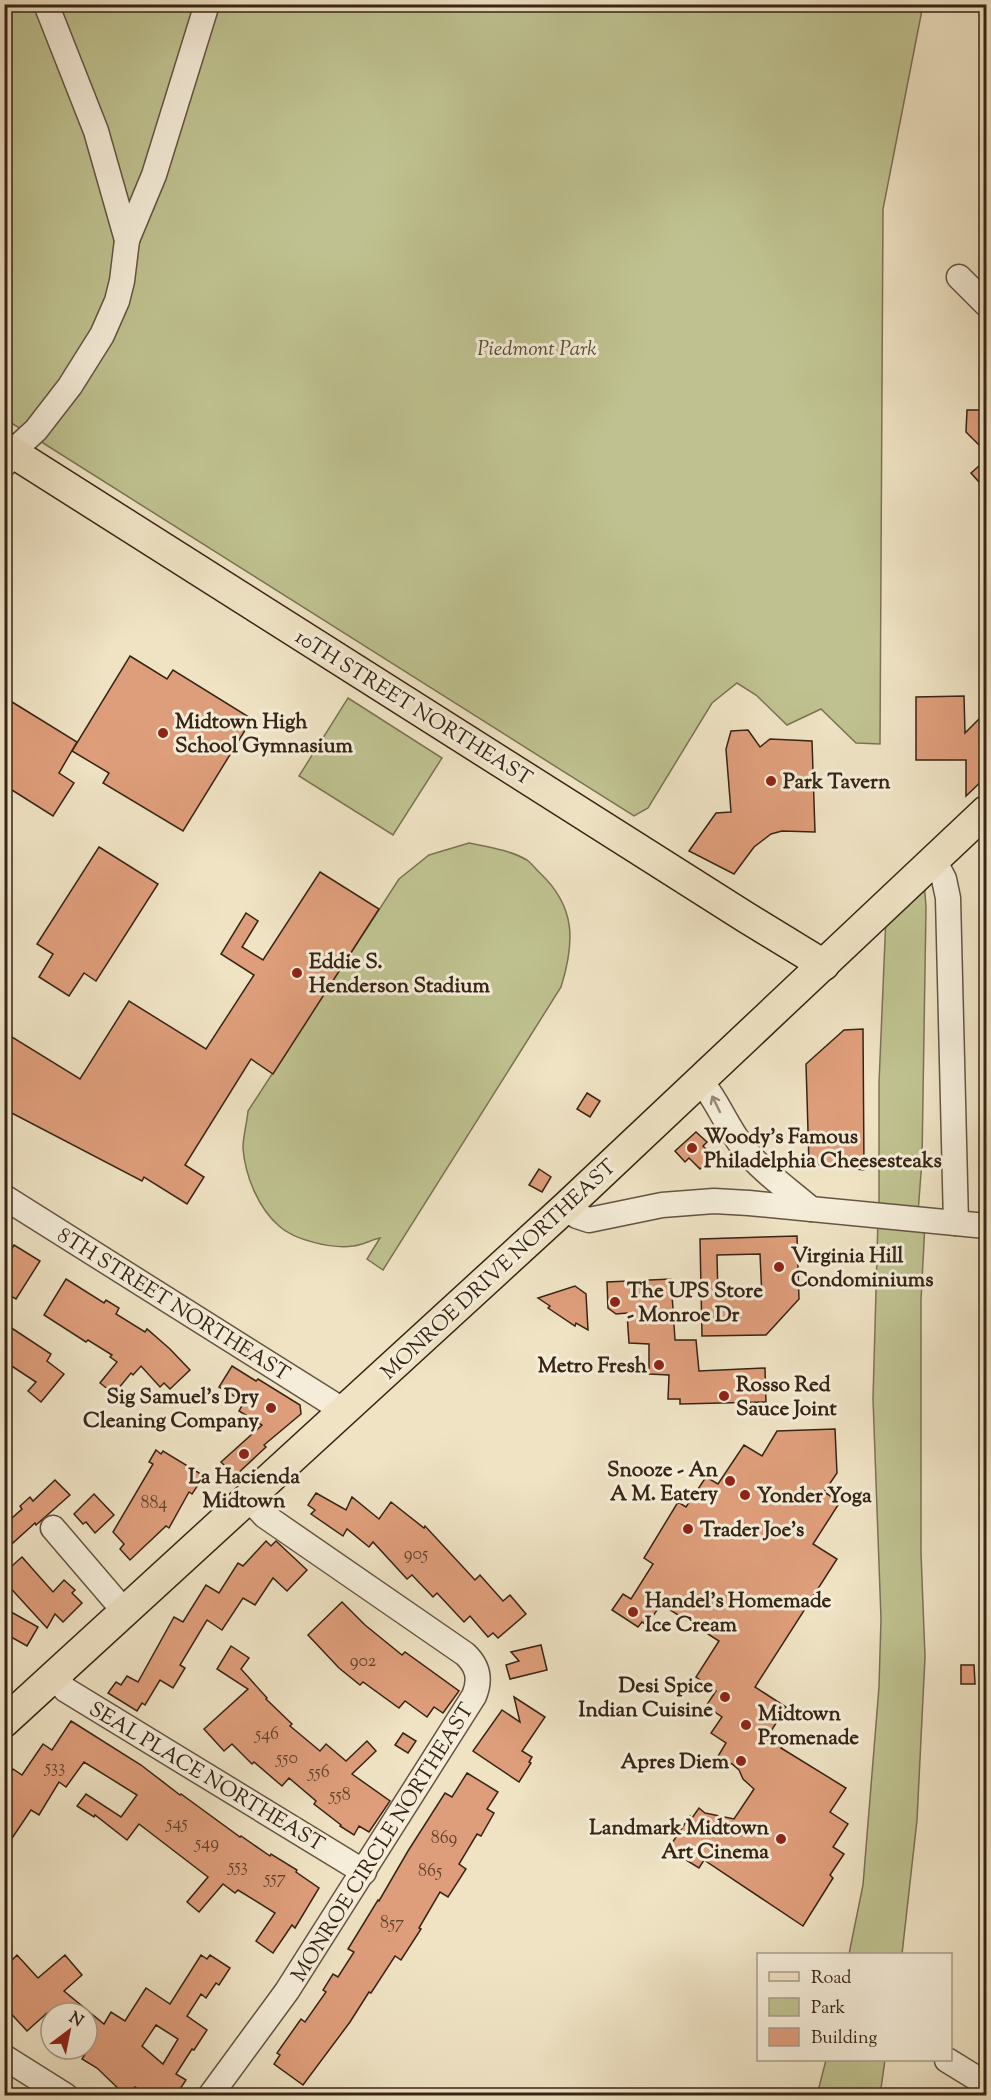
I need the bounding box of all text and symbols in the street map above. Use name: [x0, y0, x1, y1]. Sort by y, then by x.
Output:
park label: Piedmont Park: [477, 335, 597, 365]
street label: 10TH STREET NORTHEAST: [288, 623, 538, 794]
place label: Midtown High School Gymnasium: [175, 708, 354, 762]
marker: Midtown High School Gymnasium: [156, 726, 170, 740]
place label: Park Tavern: [783, 768, 891, 798]
marker: Park Tavern: [764, 774, 778, 788]
place label: Eddie S. Henderson Stadium: [309, 948, 490, 1002]
marker: Eddie S. Henderson Stadium: [290, 966, 304, 980]
one-way arrow: [710, 1096, 722, 1114]
place label: Woody's Famous Philadelphia Cheesesteaks: [704, 1123, 942, 1177]
marker: Woody's Famous Philadelphia Cheesesteaks: [685, 1141, 699, 1155]
street label: MONROE DRIVE NORTHEAST: [375, 1153, 624, 1388]
street label: 8TH STREET NORTHEAST: [51, 1222, 295, 1390]
place label: Virginia Hill Condominiums: [791, 1242, 934, 1296]
marker: Virginia Hill Condominiums: [772, 1260, 786, 1274]
place label: The UPS Store - Monroe Dr: [627, 1277, 763, 1331]
marker: The UPS Store - Monroe Dr: [608, 1295, 622, 1309]
place label: Metro Fresh: [538, 1352, 648, 1382]
marker: Metro Fresh: [652, 1358, 666, 1372]
place label: Rosso Red Sauce Joint: [736, 1371, 837, 1425]
place label: Sig Samuel's Dry Cleaning Company: [83, 1383, 260, 1437]
marker: Rosso Red Sauce Joint: [717, 1389, 731, 1403]
marker: Sig Samuel's Dry Cleaning Company: [264, 1401, 278, 1415]
marker: La Hacienda Midtown: [237, 1447, 251, 1461]
place label: Snooze - An A M. Eatery: [607, 1456, 719, 1510]
place label: La Hacienda Midtown: [188, 1463, 300, 1517]
marker: Snooze - An A M. Eatery: [723, 1474, 737, 1488]
place label: Yonder Yoga: [757, 1482, 872, 1512]
marker: Yonder Yoga: [738, 1488, 752, 1502]
house number: 884: [141, 1491, 167, 1517]
place label: Trader Joe's: [700, 1516, 804, 1546]
marker: Trader Joe's: [681, 1522, 695, 1536]
house number: 905: [404, 1542, 428, 1568]
place label: Handel's Homemade Ice Cream: [645, 1587, 832, 1641]
marker: Handel's Homemade Ice Cream: [626, 1605, 640, 1619]
house number: 902: [350, 1649, 377, 1675]
place label: Desi Spice Indian Cuisine: [579, 1672, 713, 1726]
marker: Desi Spice Indian Cuisine: [718, 1690, 732, 1704]
street label: SEAL PLACE NORTHEAST: [83, 1695, 330, 1860]
street label: MONROE CIRCLE NORTHEAST: [285, 1698, 482, 1988]
place label: Midtown Promenade: [758, 1700, 859, 1754]
marker: Midtown Promenade: [739, 1718, 753, 1732]
house number: 546: [254, 1722, 279, 1748]
house number: 550: [275, 1746, 298, 1772]
place label: Apres Diem: [620, 1748, 730, 1778]
marker: Apres Diem: [734, 1754, 748, 1768]
house number: 533: [44, 1755, 65, 1781]
house number: 556: [307, 1760, 330, 1786]
house number: 558: [328, 1783, 351, 1809]
house number: 545: [165, 1811, 188, 1837]
place label: Landmark Midtown Art Cinema: [589, 1814, 770, 1868]
house number: 869: [431, 1826, 458, 1852]
house number: 549: [194, 1831, 219, 1857]
marker: Landmark Midtown Art Cinema: [774, 1832, 788, 1846]
house number: 553: [227, 1854, 248, 1880]
house number: 865: [418, 1859, 442, 1885]
house number: 557: [263, 1866, 286, 1892]
house number: 857: [380, 1911, 404, 1937]
legend: [757, 1953, 952, 2061]
text: Road: [811, 1966, 851, 1992]
text: Park: [811, 1996, 846, 2022]
north arrow: [39, 2001, 99, 2061]
text: N: [64, 2007, 87, 2034]
text: Building: [811, 2026, 877, 2052]

